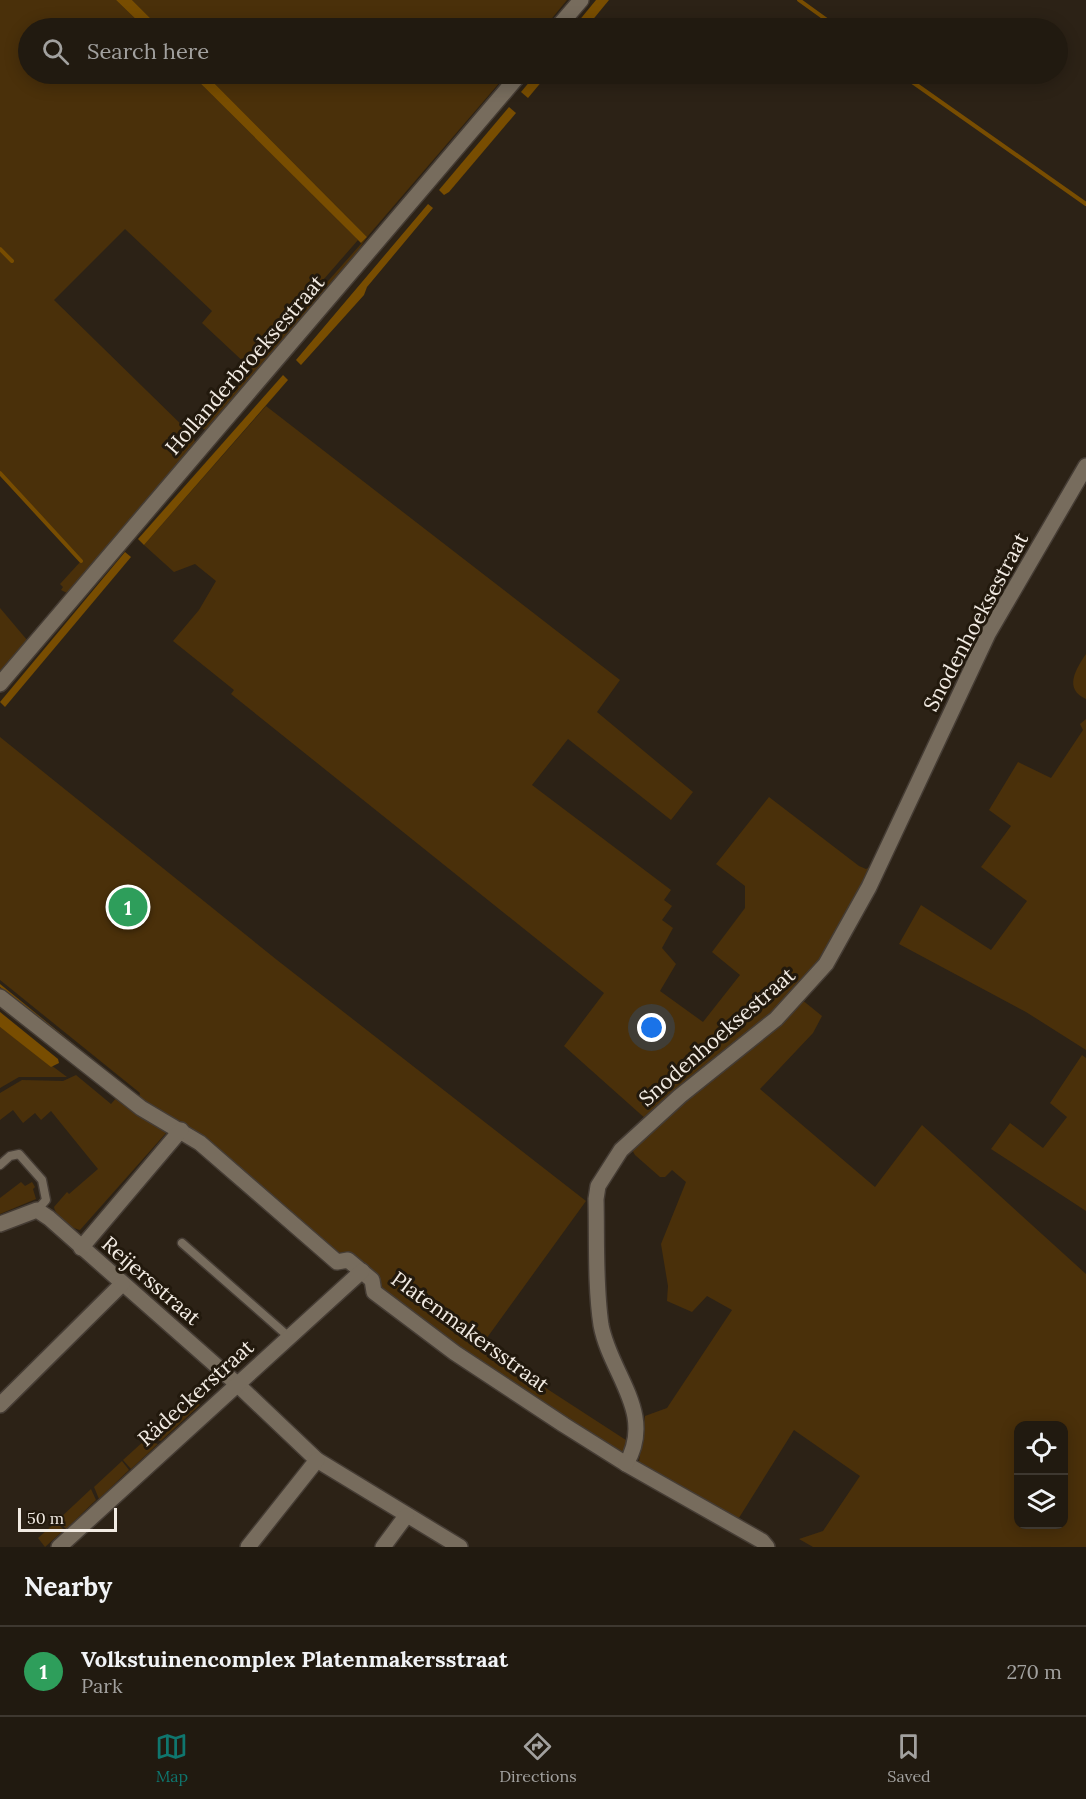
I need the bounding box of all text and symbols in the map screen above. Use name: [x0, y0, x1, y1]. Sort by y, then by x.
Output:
search box: [18, 18, 1068, 84]
icon: search: [39, 35, 72, 68]
text: Search here: [87, 37, 209, 65]
street label: Hollanderbroeksestraat: [159, 268, 331, 460]
street label: Snodenhoeksestraat: [917, 527, 1035, 716]
pin: 1: [108, 884, 148, 930]
street label: Snodenhoeksestraat: [633, 961, 801, 1112]
your location: [637, 1013, 666, 1042]
street label: Reijersstraat: [96, 1230, 207, 1332]
street label: Platenmakersstraat: [386, 1265, 555, 1398]
street label: Rädeckerstraat: [132, 1333, 260, 1452]
map controls: [1014, 1421, 1068, 1529]
button: locate: [1014, 1421, 1068, 1475]
button: layers: [1014, 1475, 1068, 1529]
scale bar: [18, 1505, 117, 1532]
text: 50 m: [27, 1508, 64, 1528]
text: Nearby: [24, 1570, 112, 1603]
text: Volkstuinencomplex Platenmakersstraat: [81, 1645, 508, 1673]
text: 1: [39, 1659, 48, 1684]
text: 270 m: [1006, 1659, 1062, 1684]
text: Park: [81, 1673, 123, 1698]
tab: Map: [155, 1730, 188, 1786]
tab: Directions: [499, 1730, 577, 1786]
tab: Saved: [887, 1730, 931, 1786]

